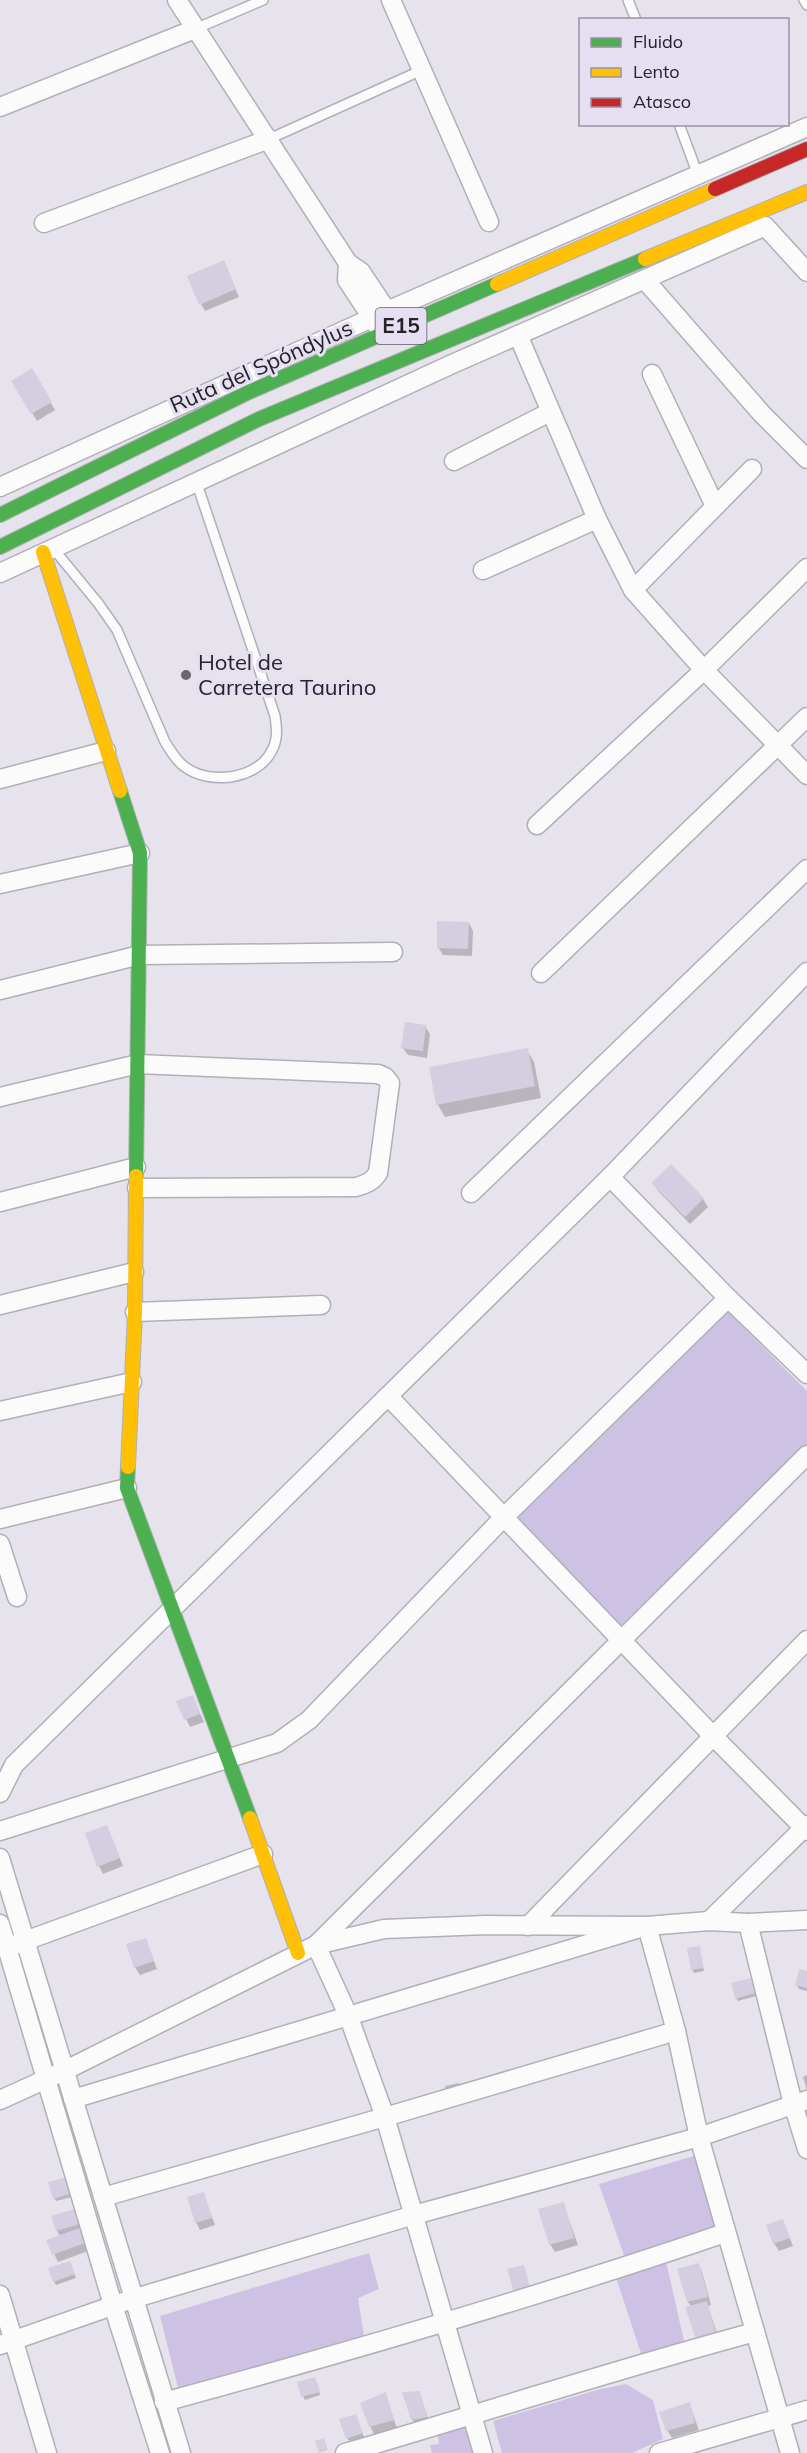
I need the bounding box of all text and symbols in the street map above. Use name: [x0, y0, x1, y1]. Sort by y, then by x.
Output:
legend: [579, 18, 789, 126]
text: Fluido: [633, 30, 683, 53]
text: Lento: [633, 60, 680, 83]
text: Atasco: [633, 90, 691, 113]
road number: E15: [376, 308, 426, 344]
street label: Ruta del Spóndylus: [165, 313, 357, 419]
place label: Hotel de Carretera Taurino: [198, 648, 376, 701]
marker: Hotel de Carretera Taurino: [179, 668, 193, 682]

